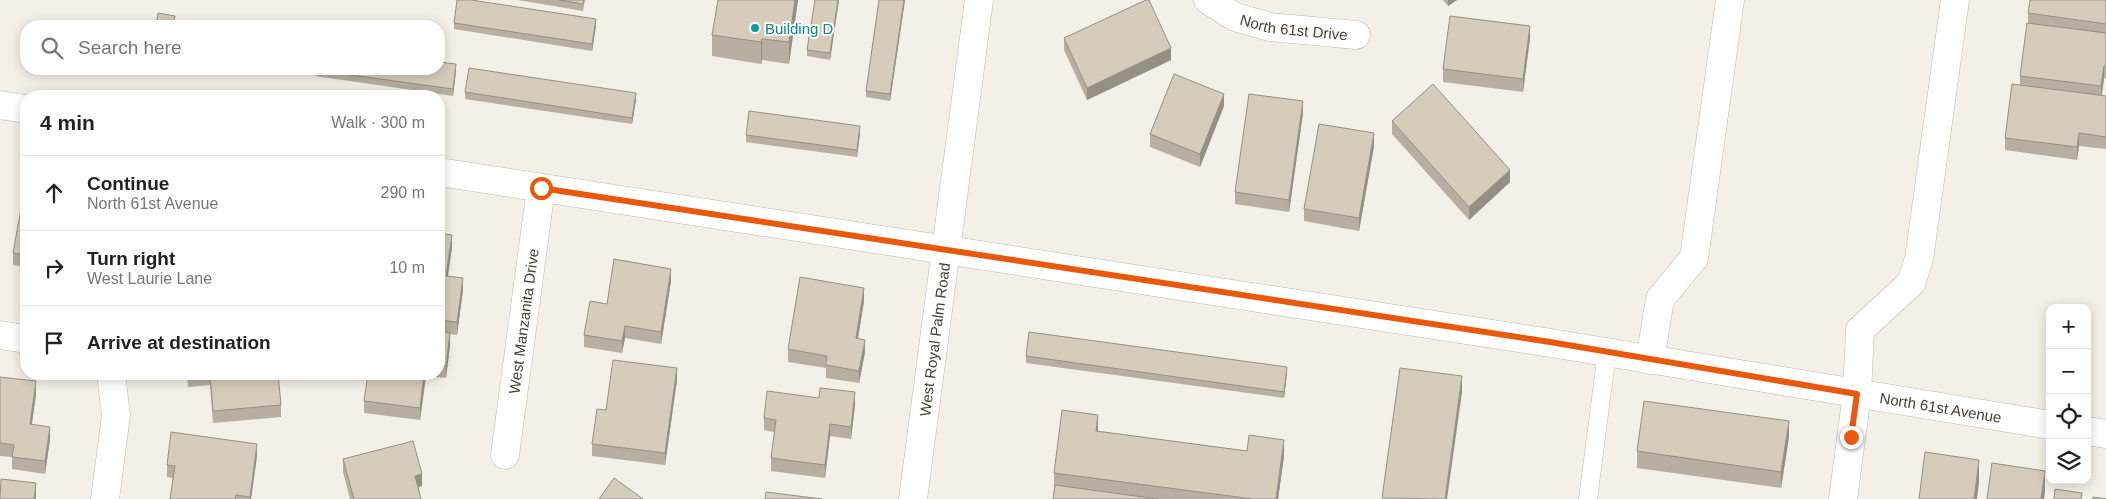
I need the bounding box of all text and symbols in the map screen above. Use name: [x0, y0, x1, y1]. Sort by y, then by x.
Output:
street label: North 61st Drive: [1238, 10, 1348, 43]
search box: [20, 20, 445, 75]
place label: Building D: [765, 20, 834, 37]
marker: Building D: [749, 22, 761, 34]
icon: search: [38, 34, 66, 62]
text: Search here: [78, 37, 182, 58]
text: 4 min: [40, 111, 95, 134]
text: Walk · 300 m: [331, 114, 425, 131]
text: Continue: [87, 173, 169, 194]
route start: [530, 177, 553, 200]
icon: ahead: [40, 179, 68, 207]
text: 290 m: [381, 184, 425, 201]
text: North 61st Avenue: [87, 195, 218, 212]
street label: West Manzanita Drive: [505, 247, 541, 395]
text: Turn right: [87, 248, 175, 269]
icon: right: [40, 254, 68, 282]
text: 10 m: [389, 259, 425, 276]
street label: West Royal Palm Road: [916, 262, 953, 417]
text: West Laurie Lane: [87, 270, 212, 287]
map controls: [2046, 304, 2091, 484]
button: +: [2046, 304, 2091, 349]
icon: arrive: [40, 329, 68, 357]
text: Arrive at destination: [87, 332, 271, 353]
button: −: [2046, 349, 2091, 394]
street label: North 61st Avenue: [1879, 389, 2003, 425]
button: locate: [2046, 394, 2091, 439]
route end: [1840, 426, 1863, 449]
button: layers: [2046, 439, 2091, 484]

